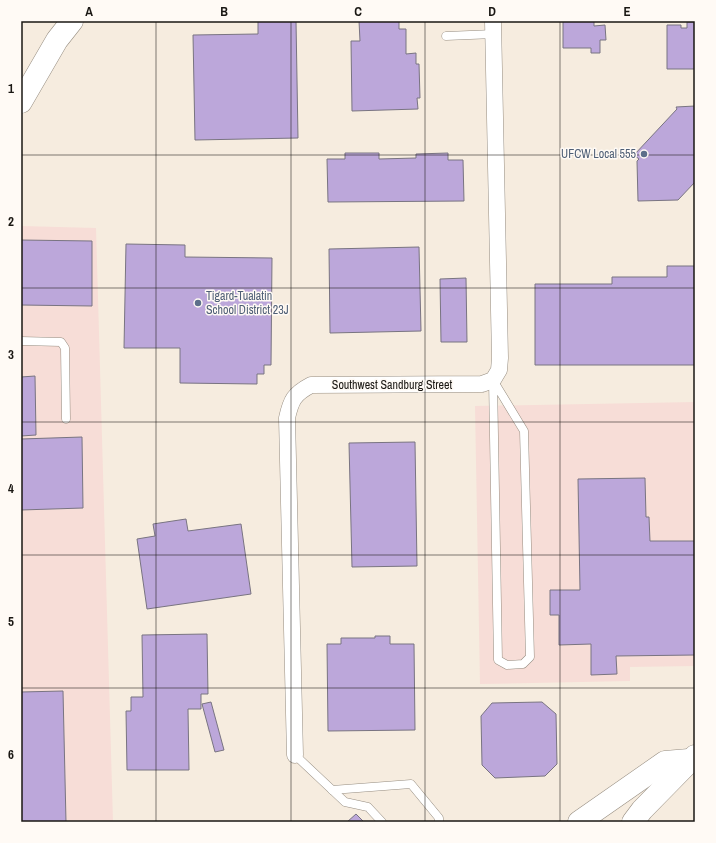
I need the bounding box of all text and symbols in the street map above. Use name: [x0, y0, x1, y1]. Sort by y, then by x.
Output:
text: A: [85, 3, 93, 20]
text: B: [220, 3, 228, 20]
text: C: [354, 3, 362, 20]
text: D: [488, 3, 496, 20]
text: E: [623, 3, 631, 20]
text: 1: [8, 80, 14, 97]
place label: UFCW Local 555: [561, 146, 637, 162]
marker: UFCW Local 555: [639, 149, 649, 159]
text: 2: [8, 213, 14, 230]
place label: Tigard-Tualatin School District 23J: [206, 288, 289, 318]
marker: Tigard-Tualatin School District 23J: [193, 298, 203, 308]
text: 3: [8, 346, 14, 363]
street label: Southwest Sandburg Street: [332, 377, 452, 393]
text: 4: [8, 480, 14, 497]
text: 5: [8, 613, 14, 630]
text: 6: [8, 746, 14, 763]

